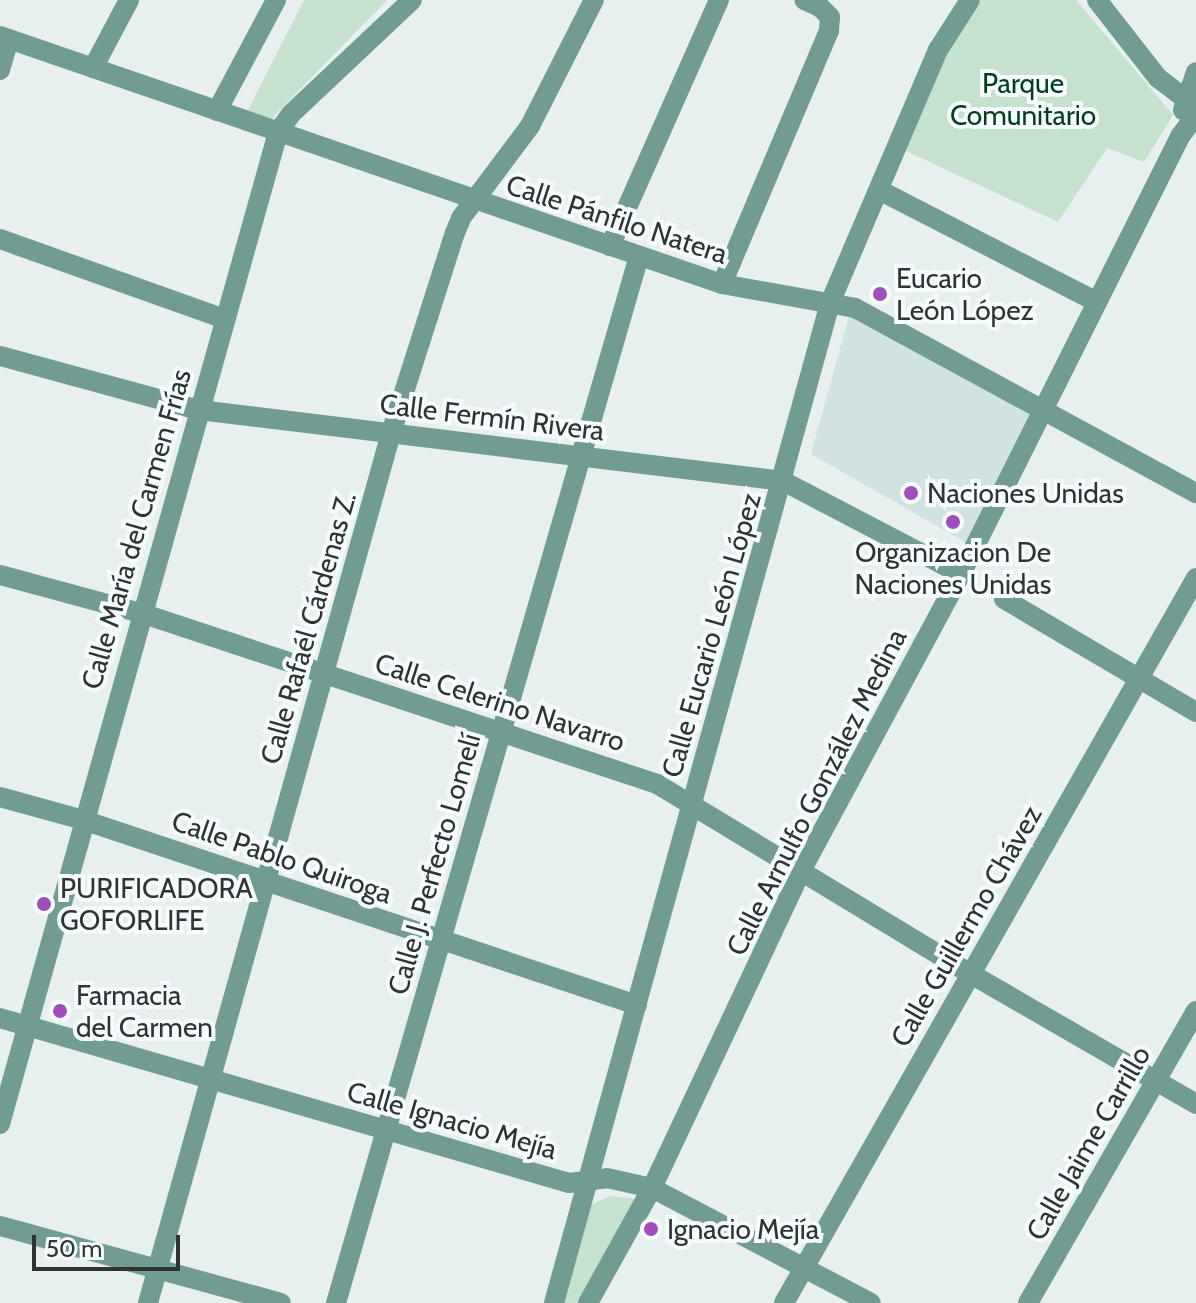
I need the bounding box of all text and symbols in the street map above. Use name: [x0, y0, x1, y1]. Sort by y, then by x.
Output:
park label: Parque Comunitario: [950, 66, 1096, 132]
street label: Calle Pánfilo Natera: [502, 167, 732, 271]
place label: Eucario León López: [896, 261, 1034, 327]
marker: Eucario León López: [871, 285, 889, 303]
street label: Calle María del Carmen Frías: [74, 365, 198, 693]
street label: Calle Fermín Rivera: [378, 387, 606, 447]
place label: Naciones Unidas: [927, 476, 1124, 510]
marker: Naciones Unidas: [902, 484, 920, 502]
street label: Calle Rafaél Cárdenas Z.: [253, 488, 363, 768]
street label: Calle Eucario León López: [654, 489, 768, 781]
marker: Organizacion De Naciones Unidas: [944, 513, 962, 531]
place label: Organizacion De Naciones Unidas: [855, 535, 1051, 601]
street label: Calle Arnulfo González Medina: [719, 623, 913, 961]
street label: Calle Celerino Navarro: [371, 646, 629, 758]
street label: Calle J. Perfecto Lomelí: [381, 730, 487, 998]
street label: Calle Guillermo Chávez: [883, 800, 1049, 1052]
street label: Calle Pablo Quiroga: [168, 804, 396, 910]
place label: PURIFICADORA GOFORLIFE: [60, 871, 253, 937]
marker: PURIFICADORA GOFORLIFE: [35, 895, 53, 913]
place label: Farmacia del Carmen: [76, 978, 213, 1044]
marker: Farmacia del Carmen: [51, 1002, 69, 1020]
street label: Calle Jaime Carrillo: [1019, 1040, 1157, 1246]
street label: Calle Ignacio Mejía: [343, 1074, 561, 1166]
place label: Ignacio Mejía: [667, 1212, 819, 1246]
scale bar: [36, 1219, 184, 1269]
marker: Ignacio Mejía: [642, 1220, 660, 1238]
text: 50 m: [46, 1234, 102, 1263]

